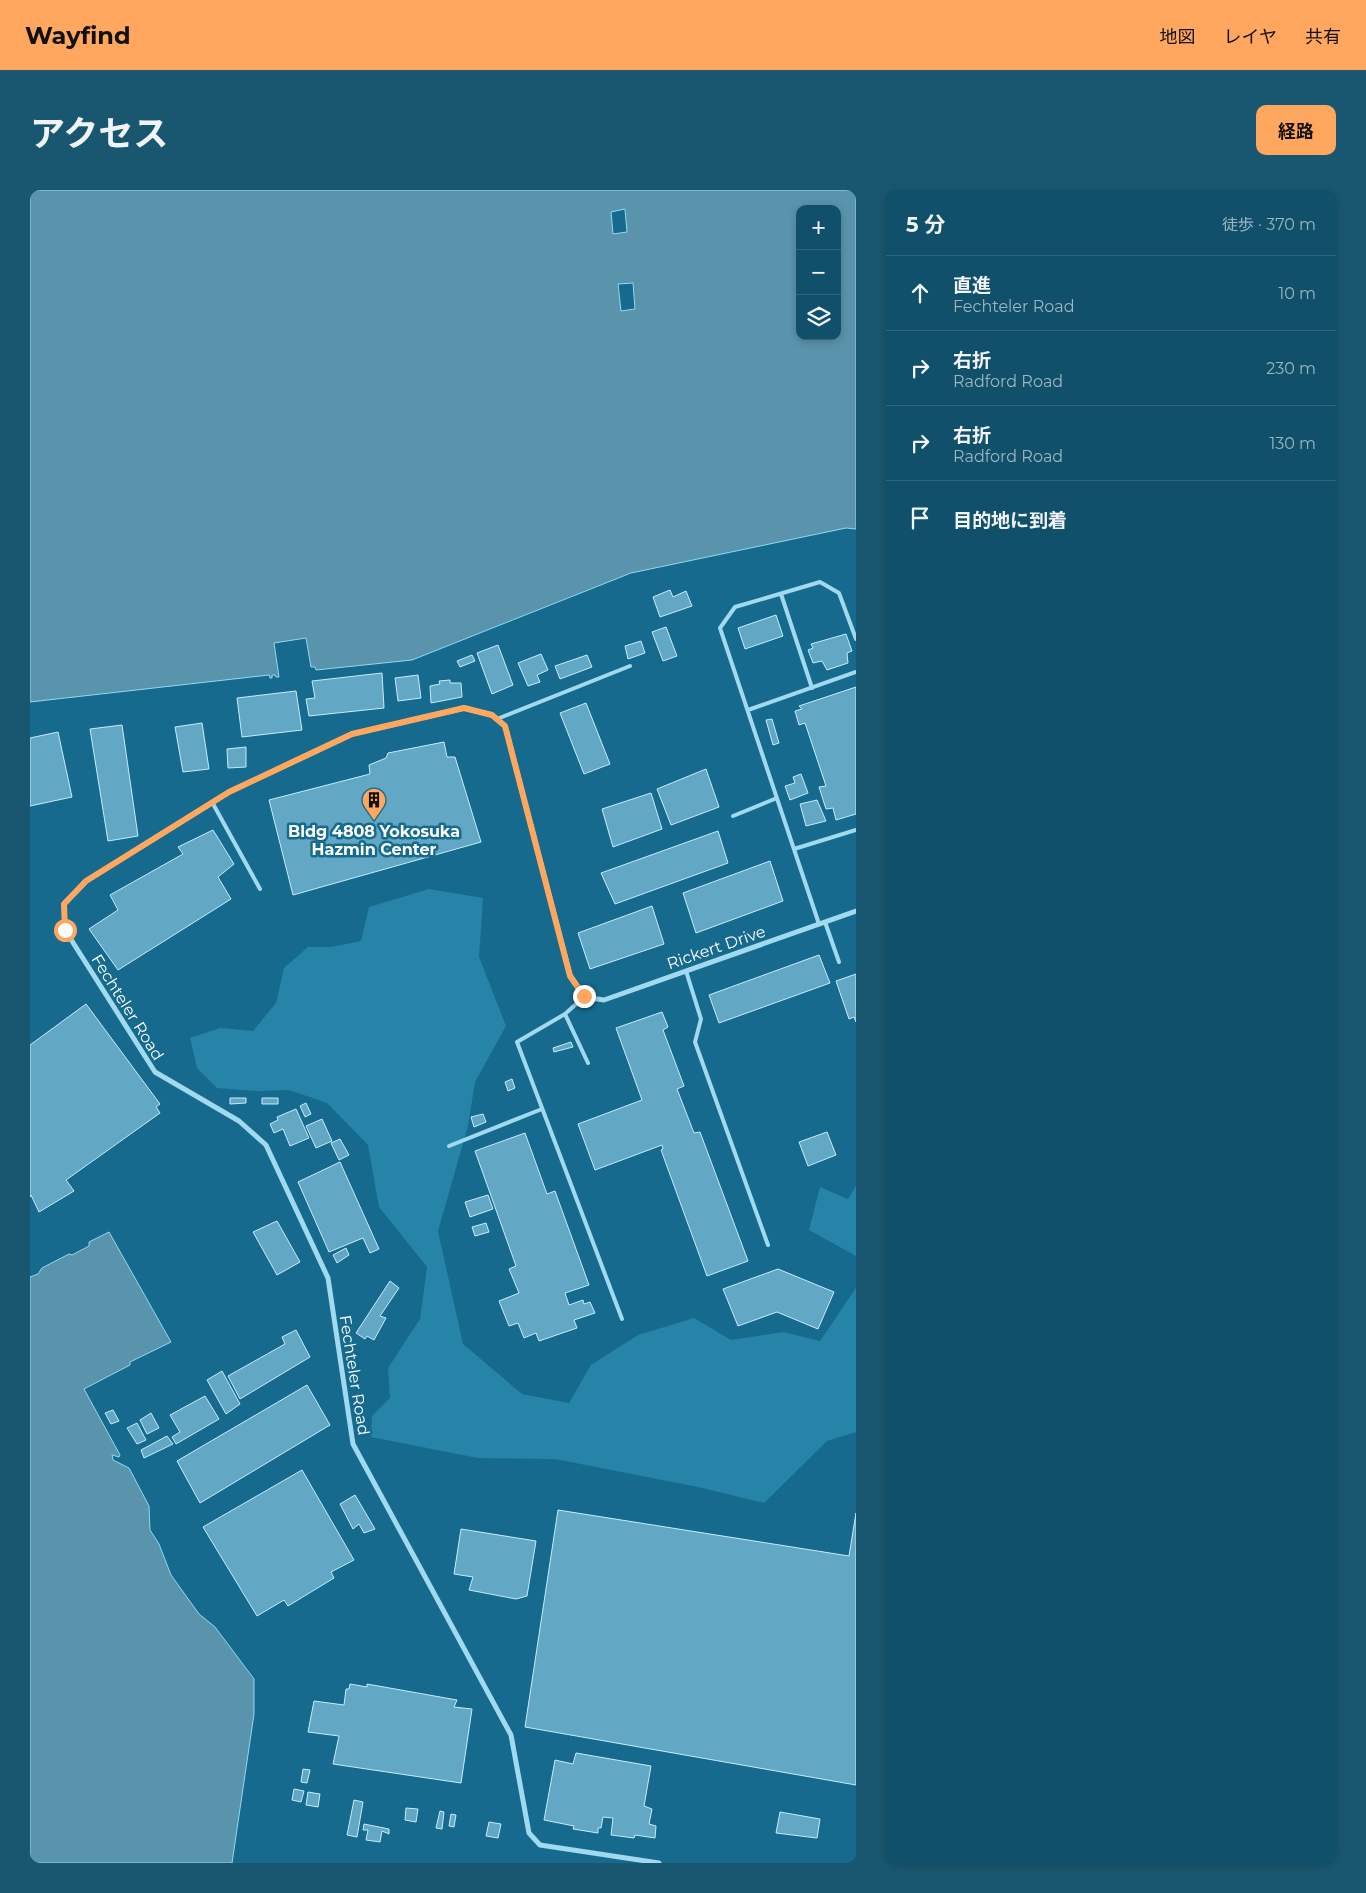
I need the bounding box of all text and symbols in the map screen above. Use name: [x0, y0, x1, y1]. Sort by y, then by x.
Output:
text: Wayfind: [25, 21, 131, 50]
text: 地図: [1160, 26, 1196, 48]
text: レイヤ: [1224, 26, 1277, 48]
text: 共有: [1305, 26, 1341, 48]
button: 経路: [1256, 105, 1336, 155]
text: アクセス: [30, 112, 168, 155]
map controls: [796, 205, 841, 340]
button: +: [796, 205, 841, 250]
text: 5 分: [906, 212, 945, 237]
text: 徒歩 · 370 m: [1222, 215, 1316, 234]
button: −: [796, 250, 841, 295]
text: 直進: [953, 274, 991, 297]
icon: ahead: [906, 279, 934, 307]
text: 10 m: [1278, 284, 1316, 303]
button: layers: [796, 295, 841, 340]
text: Fechteler Road: [953, 297, 1074, 316]
text: 右折: [953, 349, 991, 372]
icon: right: [906, 354, 934, 382]
text: 230 m: [1266, 359, 1316, 378]
text: Radford Road: [953, 372, 1063, 391]
text: 右折: [953, 424, 991, 447]
icon: right: [906, 429, 934, 457]
text: 130 m: [1269, 434, 1316, 453]
text: Radford Road: [953, 447, 1063, 466]
icon: arrive: [906, 504, 934, 532]
text: 目的地に到着: [953, 509, 1067, 532]
building icon: Bldg 4808 Yokosuka Hazmin Center: [361, 787, 387, 821]
place label: Bldg 4808 Yokosuka Hazmin Center: [288, 822, 460, 859]
route start: [54, 919, 77, 942]
street label: Rickert Drive: [664, 922, 768, 973]
street label: Fechteler Road: [87, 951, 168, 1064]
route end: [573, 985, 596, 1008]
street label: Fechteler Road: [336, 1314, 373, 1437]

